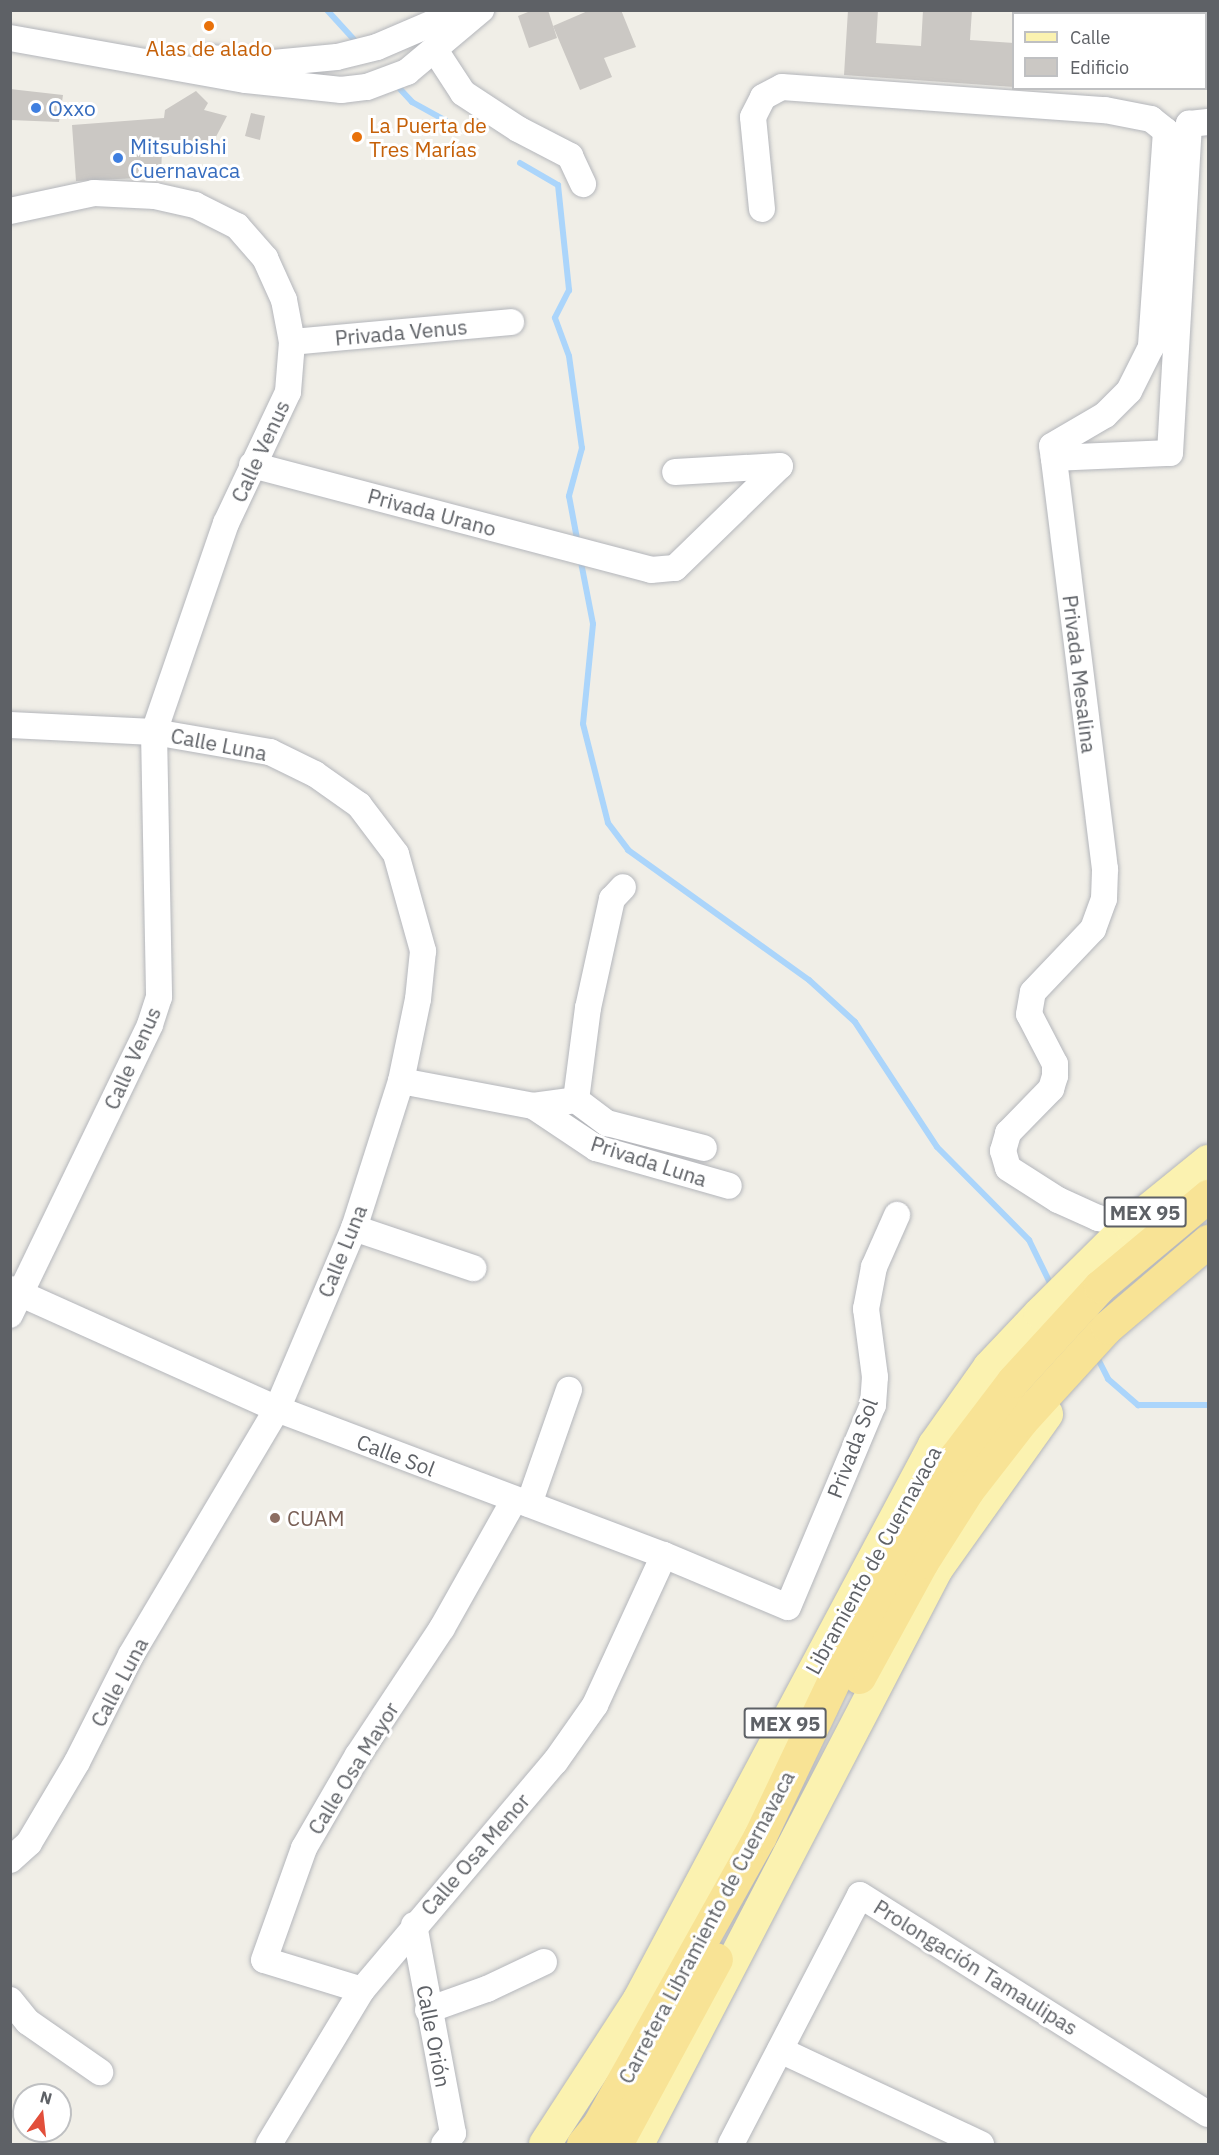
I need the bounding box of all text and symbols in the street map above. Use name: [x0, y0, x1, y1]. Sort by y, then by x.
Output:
legend: [1012, 12, 1207, 90]
marker: Alas de alado: [202, 19, 216, 33]
text: Calle: [1070, 26, 1110, 49]
place label: Alas de alado: [146, 35, 272, 61]
text: Edificio: [1070, 56, 1129, 79]
place label: Oxxo: [48, 95, 96, 121]
marker: Oxxo: [29, 101, 43, 115]
place label: La Puerta de Tres Marías: [369, 112, 487, 162]
marker: La Puerta de Tres Marías: [350, 130, 364, 144]
place label: Mitsubishi Cuernavaca: [130, 133, 240, 183]
marker: Mitsubishi Cuernavaca: [111, 151, 125, 165]
street label: Privada Venus: [334, 314, 468, 350]
street label: Calle Venus: [225, 396, 295, 506]
street label: Privada Urano: [365, 483, 499, 541]
street label: Privada Mesalina: [1058, 593, 1102, 755]
street label: Calle Luna: [169, 722, 269, 766]
street label: Calle Venus: [98, 1003, 166, 1113]
street label: Privada Luna: [588, 1130, 710, 1192]
road number: MEX 95: [1103, 1195, 1187, 1229]
street label: Calle Luna: [312, 1201, 372, 1301]
street label: Privada Sol: [821, 1395, 883, 1501]
street label: Calle Sol: [353, 1429, 439, 1481]
street label: Libramiento de Cuernavaca: [800, 1442, 946, 1678]
place label: CUAM: [287, 1505, 345, 1531]
marker: CUAM: [268, 1511, 282, 1525]
street label: Calle Luna: [85, 1633, 153, 1731]
street label: Calle Osa Mayor: [302, 1697, 404, 1839]
road number: MEX 95: [743, 1706, 827, 1740]
street label: Carretera Libramiento de Cuernavaca: [613, 1766, 799, 2088]
street label: Calle Osa Menor: [415, 1788, 535, 1920]
street label: Prolongación Tamaulipas: [869, 1894, 1083, 2040]
street label: Calle Orión: [412, 1983, 456, 2089]
north arrow: [12, 2083, 72, 2143]
text: N: [38, 2086, 54, 2109]

